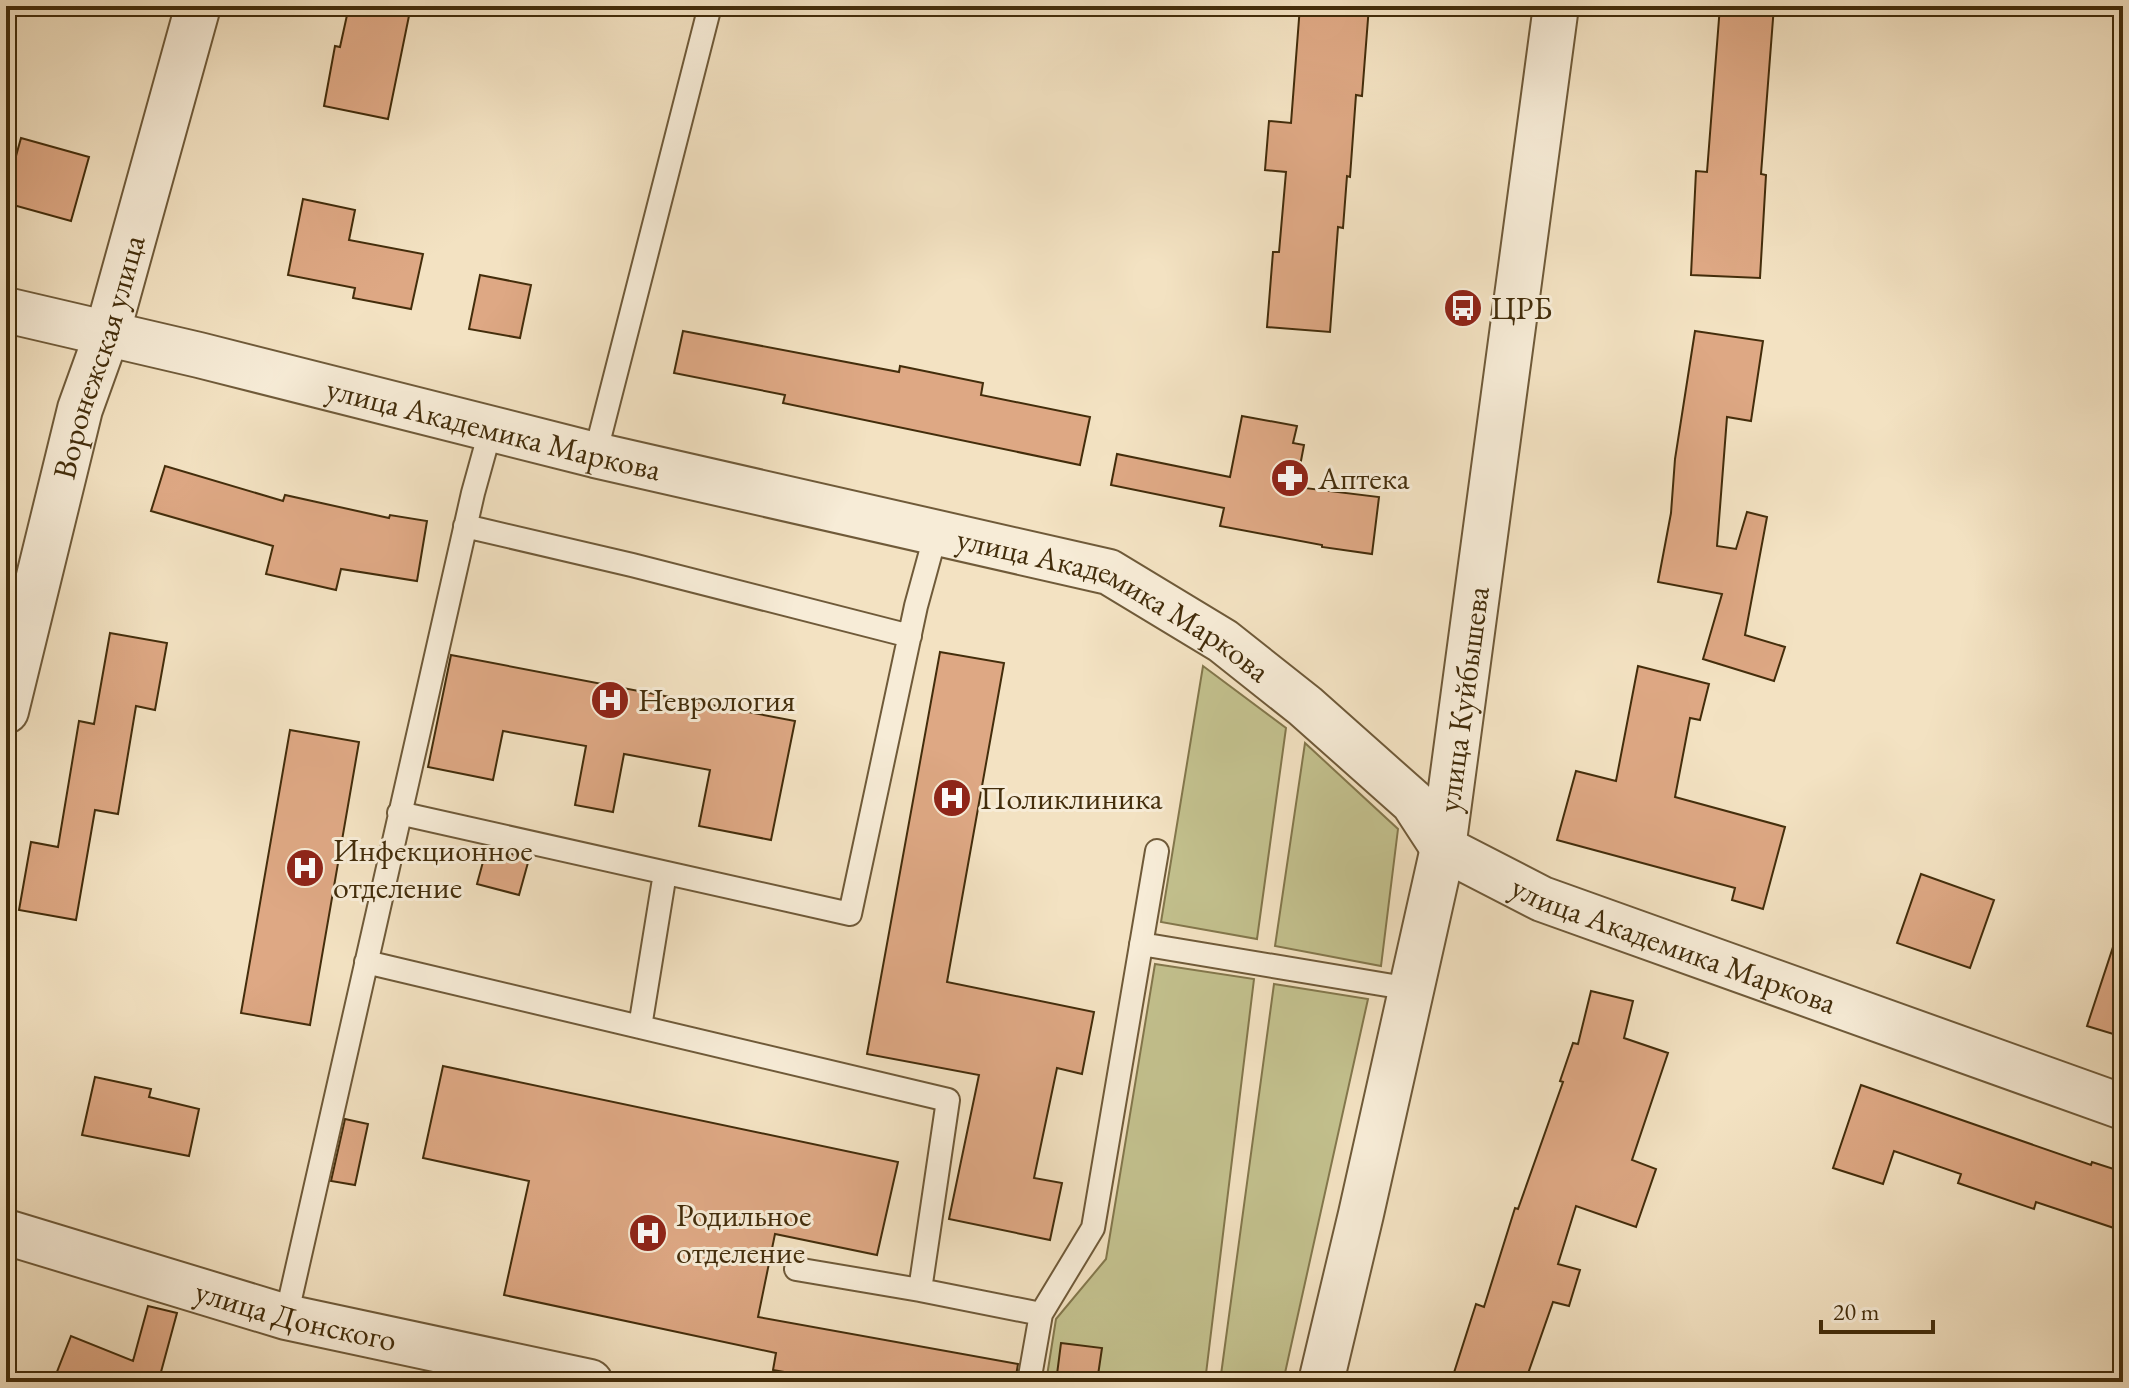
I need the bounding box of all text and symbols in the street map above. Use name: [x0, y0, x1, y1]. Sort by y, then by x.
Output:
street label: Воронежская улица: [43, 230, 155, 483]
bus stop icon: ЦРБ: [1442, 287, 1484, 329]
place label: ЦРБ: [1491, 287, 1552, 329]
street label: улица Академика Маркова: [322, 367, 665, 490]
pharmacy icon: Аптека: [1269, 457, 1311, 499]
place label: Аптека: [1317, 457, 1410, 499]
street label: улица Академика Маркова: [953, 517, 1279, 692]
street label: улица Куйбышева: [1427, 583, 1499, 815]
hospital icon: Неврология: [589, 679, 631, 721]
place label: Неврология: [638, 679, 795, 721]
hospital icon: Поликлиника: [931, 777, 973, 819]
place label: Поликлиника: [980, 777, 1163, 819]
place label: Инфекционное отделение: [333, 829, 533, 908]
hospital icon: Инфекционное отделение: [284, 847, 326, 889]
street label: улица Академика Маркова: [1504, 866, 1842, 1024]
place label: Родильное отделение: [676, 1194, 811, 1273]
hospital icon: Родильное отделение: [627, 1212, 669, 1254]
street label: улица Донского: [190, 1270, 401, 1361]
scale bar: [1821, 1284, 1933, 1334]
text: 20 m: [1833, 1296, 1880, 1327]

